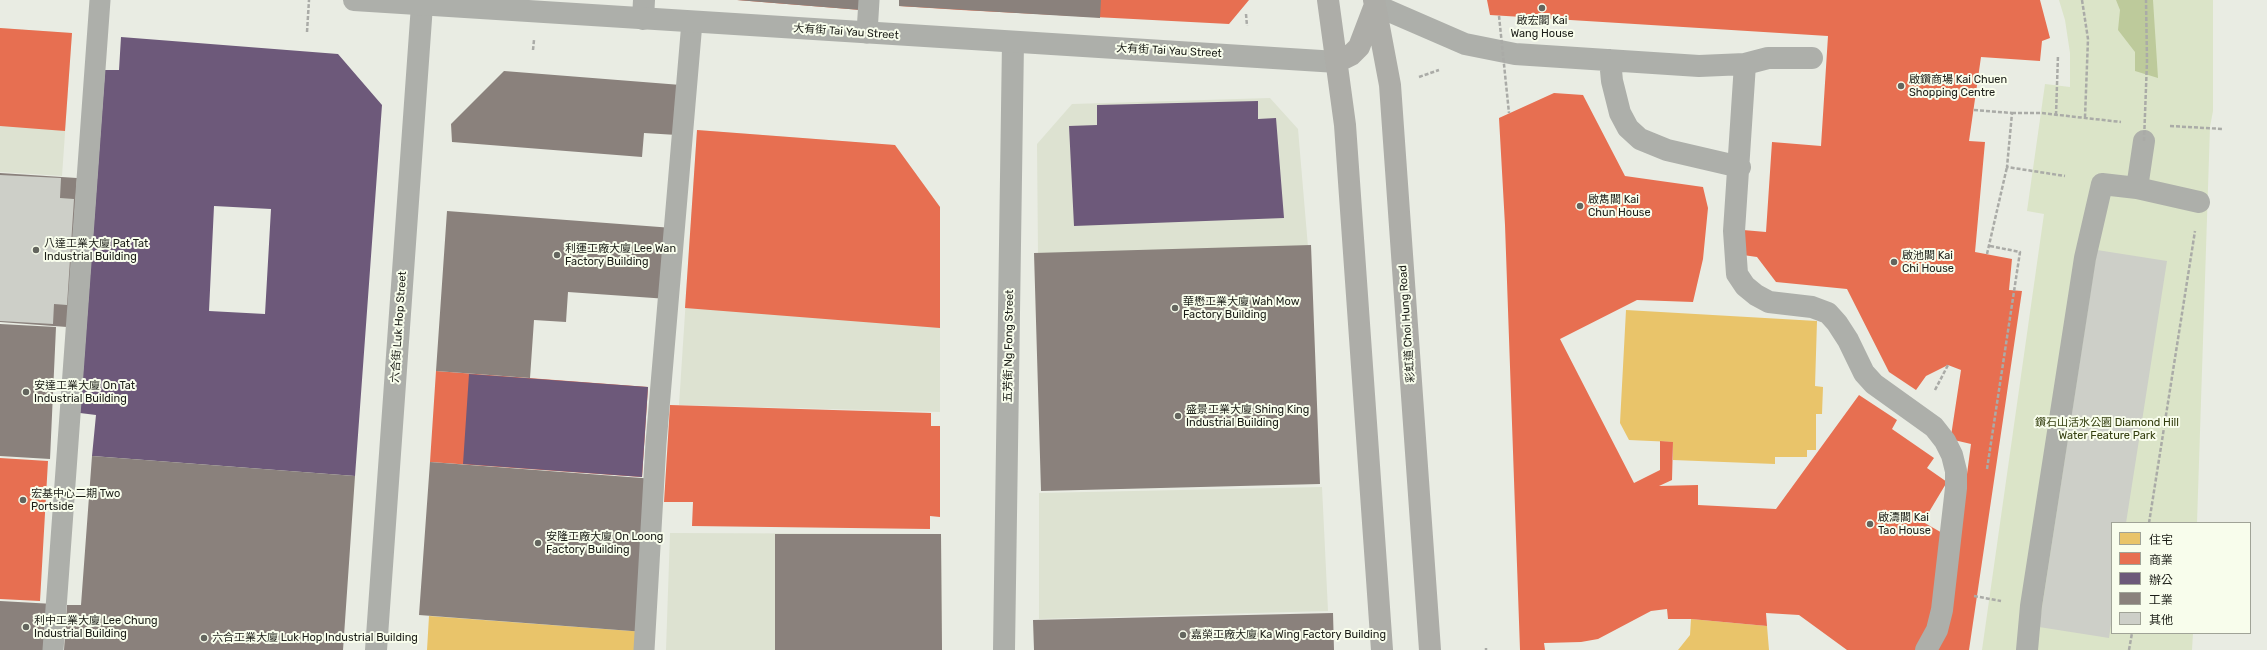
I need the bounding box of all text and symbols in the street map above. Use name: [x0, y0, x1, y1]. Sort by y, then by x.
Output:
marker: 啟宏閣 Kai Wang House: [1537, 3, 1547, 13]
place label: 啟宏閣 Kai Wang House: [1510, 14, 1574, 40]
street label: 大有街 Tai Yau Street: [793, 22, 899, 42]
street label: 大有街 Tai Yau Street: [1116, 42, 1222, 60]
place label: 啟鑽商場 Kai Chuen Shopping Centre: [1909, 73, 2007, 99]
marker: 啟鑽商場 Kai Chuen Shopping Centre: [1896, 81, 1906, 91]
place label: 啟雋閣 Kai Chun House: [1588, 193, 1651, 219]
marker: 啟雋閣 Kai Chun House: [1575, 201, 1585, 211]
place label: 八達工業大廈 Pat Tat Industrial Building: [44, 237, 148, 263]
place label: 利運工廠大廈 Lee Wan Factory Building: [565, 242, 676, 268]
marker: 八達工業大廈 Pat Tat Industrial Building: [31, 245, 41, 255]
place label: 啟池閣 Kai Chi House: [1902, 249, 1954, 275]
marker: 利運工廠大廈 Lee Wan Factory Building: [552, 250, 562, 260]
marker: 啟池閣 Kai Chi House: [1889, 257, 1899, 267]
street label: 彩虹道 Choi Hung Road: [1396, 265, 1418, 383]
street label: 六合街 Luk Hop Street: [389, 271, 409, 383]
street label: 五芳街 Ng Fong Street: [1001, 289, 1017, 403]
place label: 華懋工業大廈 Wah Mow Factory Building: [1183, 295, 1299, 321]
marker: 華懋工業大廈 Wah Mow Factory Building: [1170, 303, 1180, 313]
place label: 安達工業大廈 On Tat Industrial Building: [34, 379, 135, 405]
marker: 安達工業大廈 On Tat Industrial Building: [21, 387, 31, 397]
place label: 盛景工業大廈 Shing King Industrial Building: [1186, 403, 1309, 429]
marker: 盛景工業大廈 Shing King Industrial Building: [1173, 411, 1183, 421]
park label: 鑽石山活水公園 Diamond Hill Water Feature Park: [2035, 416, 2179, 442]
place label: 宏基中心二期 Two Portside: [31, 487, 120, 513]
marker: 宏基中心二期 Two Portside: [18, 495, 28, 505]
place label: 啟濤閣 Kai Tao House: [1878, 511, 1931, 537]
marker: 啟濤閣 Kai Tao House: [1865, 519, 1875, 529]
legend: [2111, 522, 2251, 634]
place label: 安隆工廠大廈 On Loong Factory Building: [546, 530, 663, 556]
text: 住宅: [2149, 533, 2173, 547]
marker: 安隆工廠大廈 On Loong Factory Building: [533, 538, 543, 548]
text: 商業: [2149, 553, 2173, 567]
text: 辦公: [2149, 573, 2173, 587]
text: 工業: [2149, 593, 2173, 607]
text: 其他: [2149, 613, 2173, 627]
place label: 利中工業大廈 Lee Chung Industrial Building: [34, 614, 158, 640]
marker: 利中工業大廈 Lee Chung Industrial Building: [21, 622, 31, 632]
place label: 嘉榮工廠大廈 Ka Wing Factory Building: [1191, 628, 1386, 642]
marker: 嘉榮工廠大廈 Ka Wing Factory Building: [1178, 630, 1188, 640]
place label: 六合工業大廈 Luk Hop Industrial Building: [212, 631, 418, 645]
marker: 六合工業大廈 Luk Hop Industrial Building: [199, 633, 209, 643]

